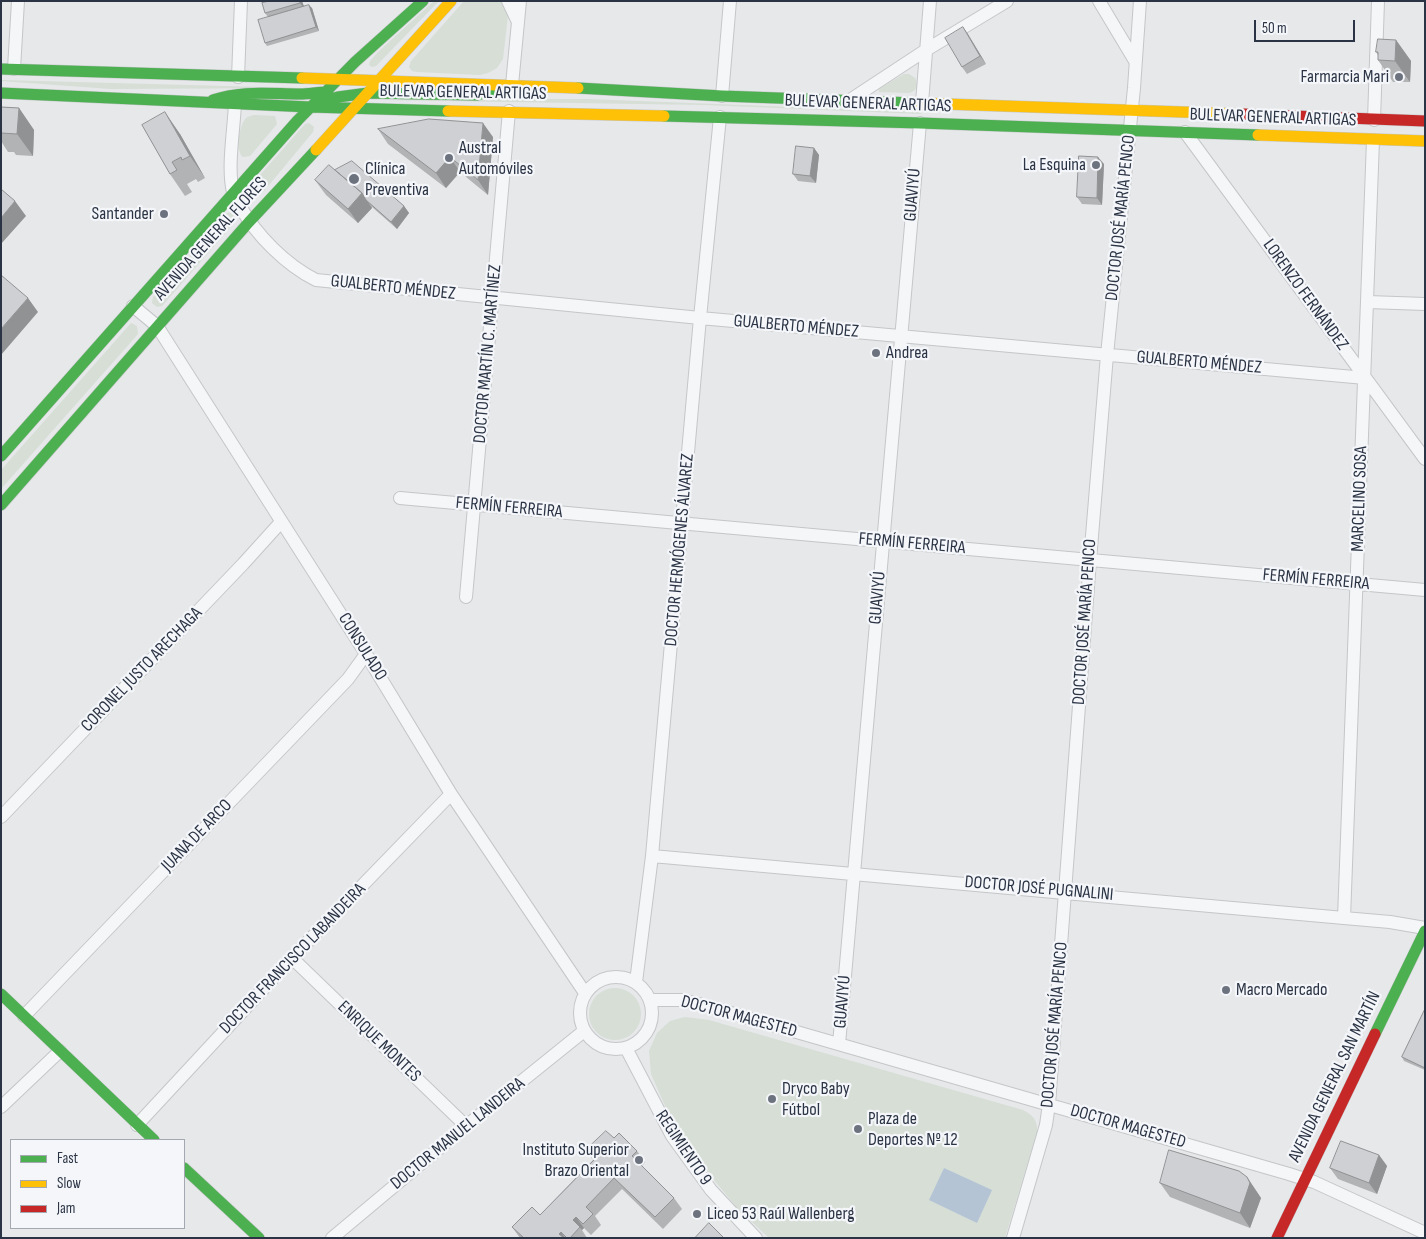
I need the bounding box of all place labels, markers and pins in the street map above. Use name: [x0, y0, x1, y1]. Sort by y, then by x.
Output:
place label: Farmarcia Mari: [1301, 66, 1389, 88]
marker: Farmarcia Mari: [1393, 71, 1405, 83]
place label: Austral Automóviles: [459, 137, 533, 180]
marker: Austral Automóviles: [443, 152, 455, 164]
place label: La Esquina: [1023, 154, 1086, 176]
place label: Clínica Preventiva: [365, 158, 429, 200]
marker: La Esquina: [1090, 159, 1102, 171]
marker: Clínica Preventiva: [347, 172, 361, 186]
place label: Santander: [92, 203, 154, 225]
marker: Santander: [158, 208, 170, 220]
place label: Andrea: [886, 342, 928, 364]
marker: Andrea: [870, 347, 882, 359]
place label: Macro Mercado: [1236, 979, 1328, 1001]
marker: Macro Mercado: [1220, 984, 1232, 996]
place label: Dryco Baby Fútbol: [782, 1078, 850, 1120]
marker: Dryco Baby Fútbol: [766, 1093, 778, 1105]
place label: Plaza de Deportes Nº 12: [868, 1108, 958, 1150]
marker: Plaza de Deportes Nº 12: [852, 1123, 864, 1135]
place label: Instituto Superior Brazo Oriental: [523, 1139, 629, 1182]
marker: Instituto Superior Brazo Oriental: [633, 1154, 645, 1166]
place label: Liceo 53 Raúl Wallenberg: [707, 1203, 854, 1225]
marker: Liceo 53 Raúl Wallenberg: [691, 1208, 703, 1220]

